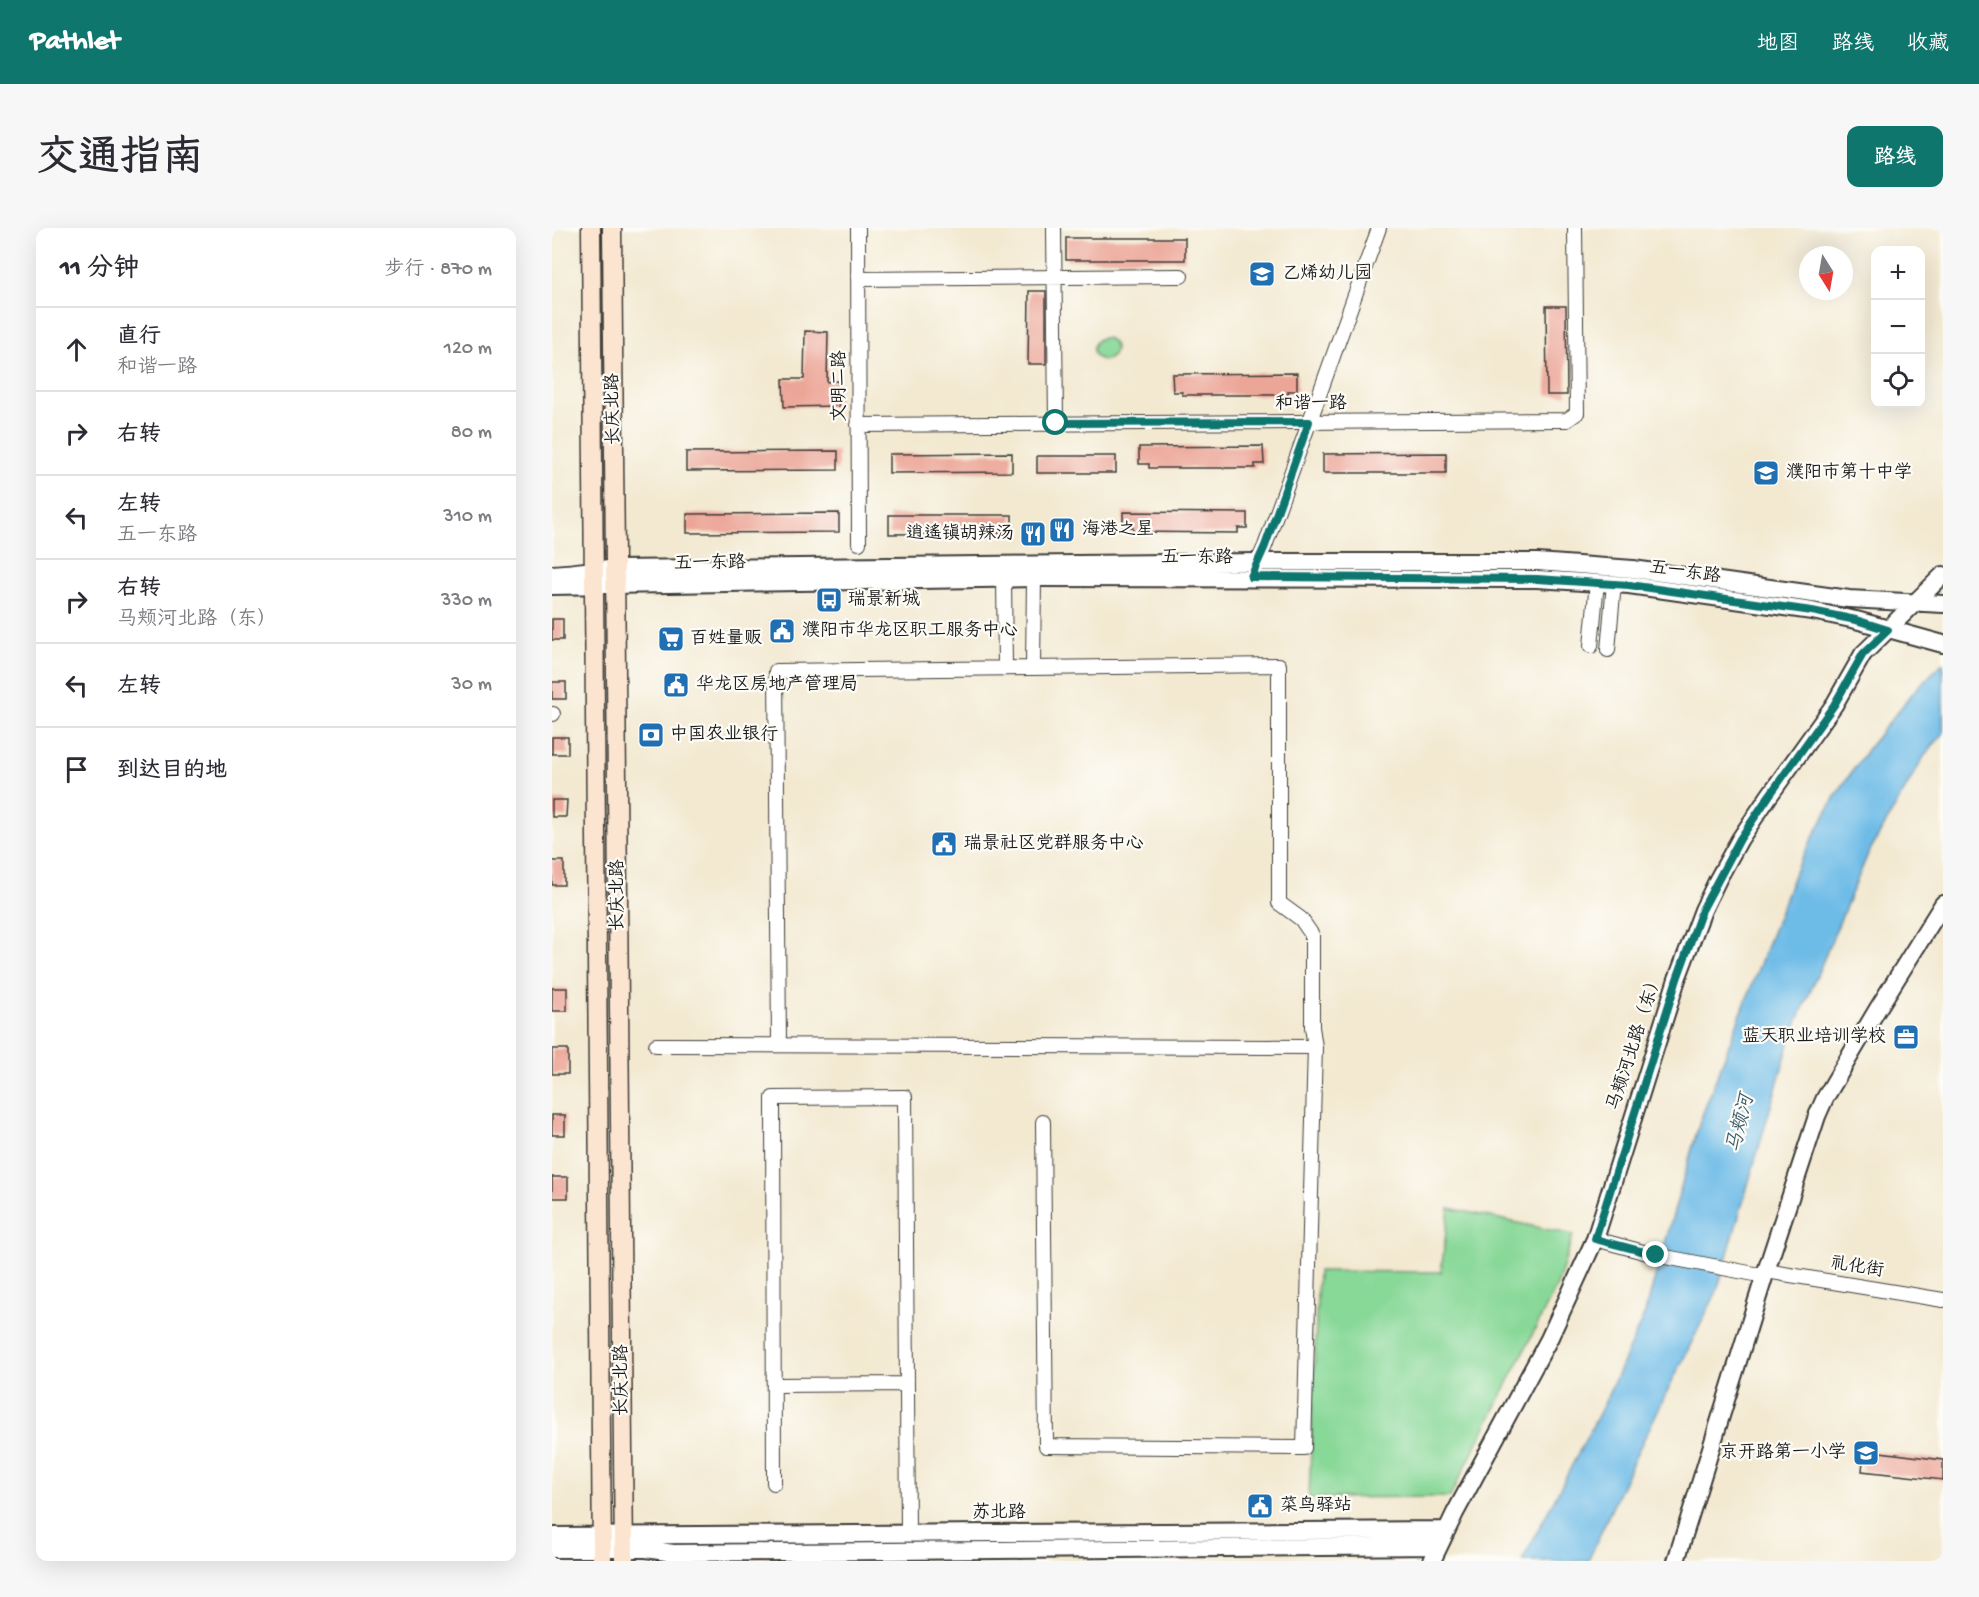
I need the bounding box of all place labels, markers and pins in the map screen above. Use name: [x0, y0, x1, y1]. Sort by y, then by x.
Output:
school or university icon: 乙烯幼儿园: [1247, 259, 1277, 289]
place label: 乙烯幼儿园: [1282, 263, 1372, 285]
school or university icon: 濮阳市第十中学: [1751, 458, 1781, 488]
place label: 濮阳市第十中学: [1786, 462, 1912, 484]
restaurant icon: 海港之星: [1047, 515, 1077, 545]
restaurant icon: 逍遥镇胡辣汤: [1018, 519, 1048, 549]
place label: 海港之星: [1082, 519, 1154, 541]
place label: 逍遥镇胡辣汤: [906, 523, 1014, 545]
bus stop icon: 瑞景新城: [814, 585, 844, 615]
place label: 瑞景新城: [848, 589, 920, 611]
public building icon: 濮阳市华龙区职工服务中心: [767, 616, 797, 646]
place label: 濮阳市华龙区职工服务中心: [802, 620, 1018, 642]
supermarket icon: 百姓量贩: [656, 624, 686, 654]
place label: 百姓量贩: [690, 628, 762, 650]
public building icon: 华龙区房地产管理局: [661, 670, 691, 700]
place label: 华龙区房地产管理局: [696, 674, 858, 696]
bank icon: 中国农业银行: [636, 720, 666, 750]
place label: 中国农业银行: [670, 723, 778, 746]
public building icon: 瑞景社区党群服务中心: [929, 829, 959, 859]
place label: 瑞景社区党群服务中心: [964, 833, 1144, 855]
office icon: 蓝天职业培训学校: [1891, 1022, 1921, 1052]
place label: 蓝天职业培训学校: [1742, 1026, 1886, 1048]
school or university icon: 京开路第一小学: [1851, 1438, 1881, 1468]
place label: 京开路第一小学: [1720, 1442, 1846, 1464]
public building icon: 菜鸟驿站: [1245, 1491, 1275, 1521]
place label: 菜鸟驿站: [1280, 1495, 1352, 1517]

